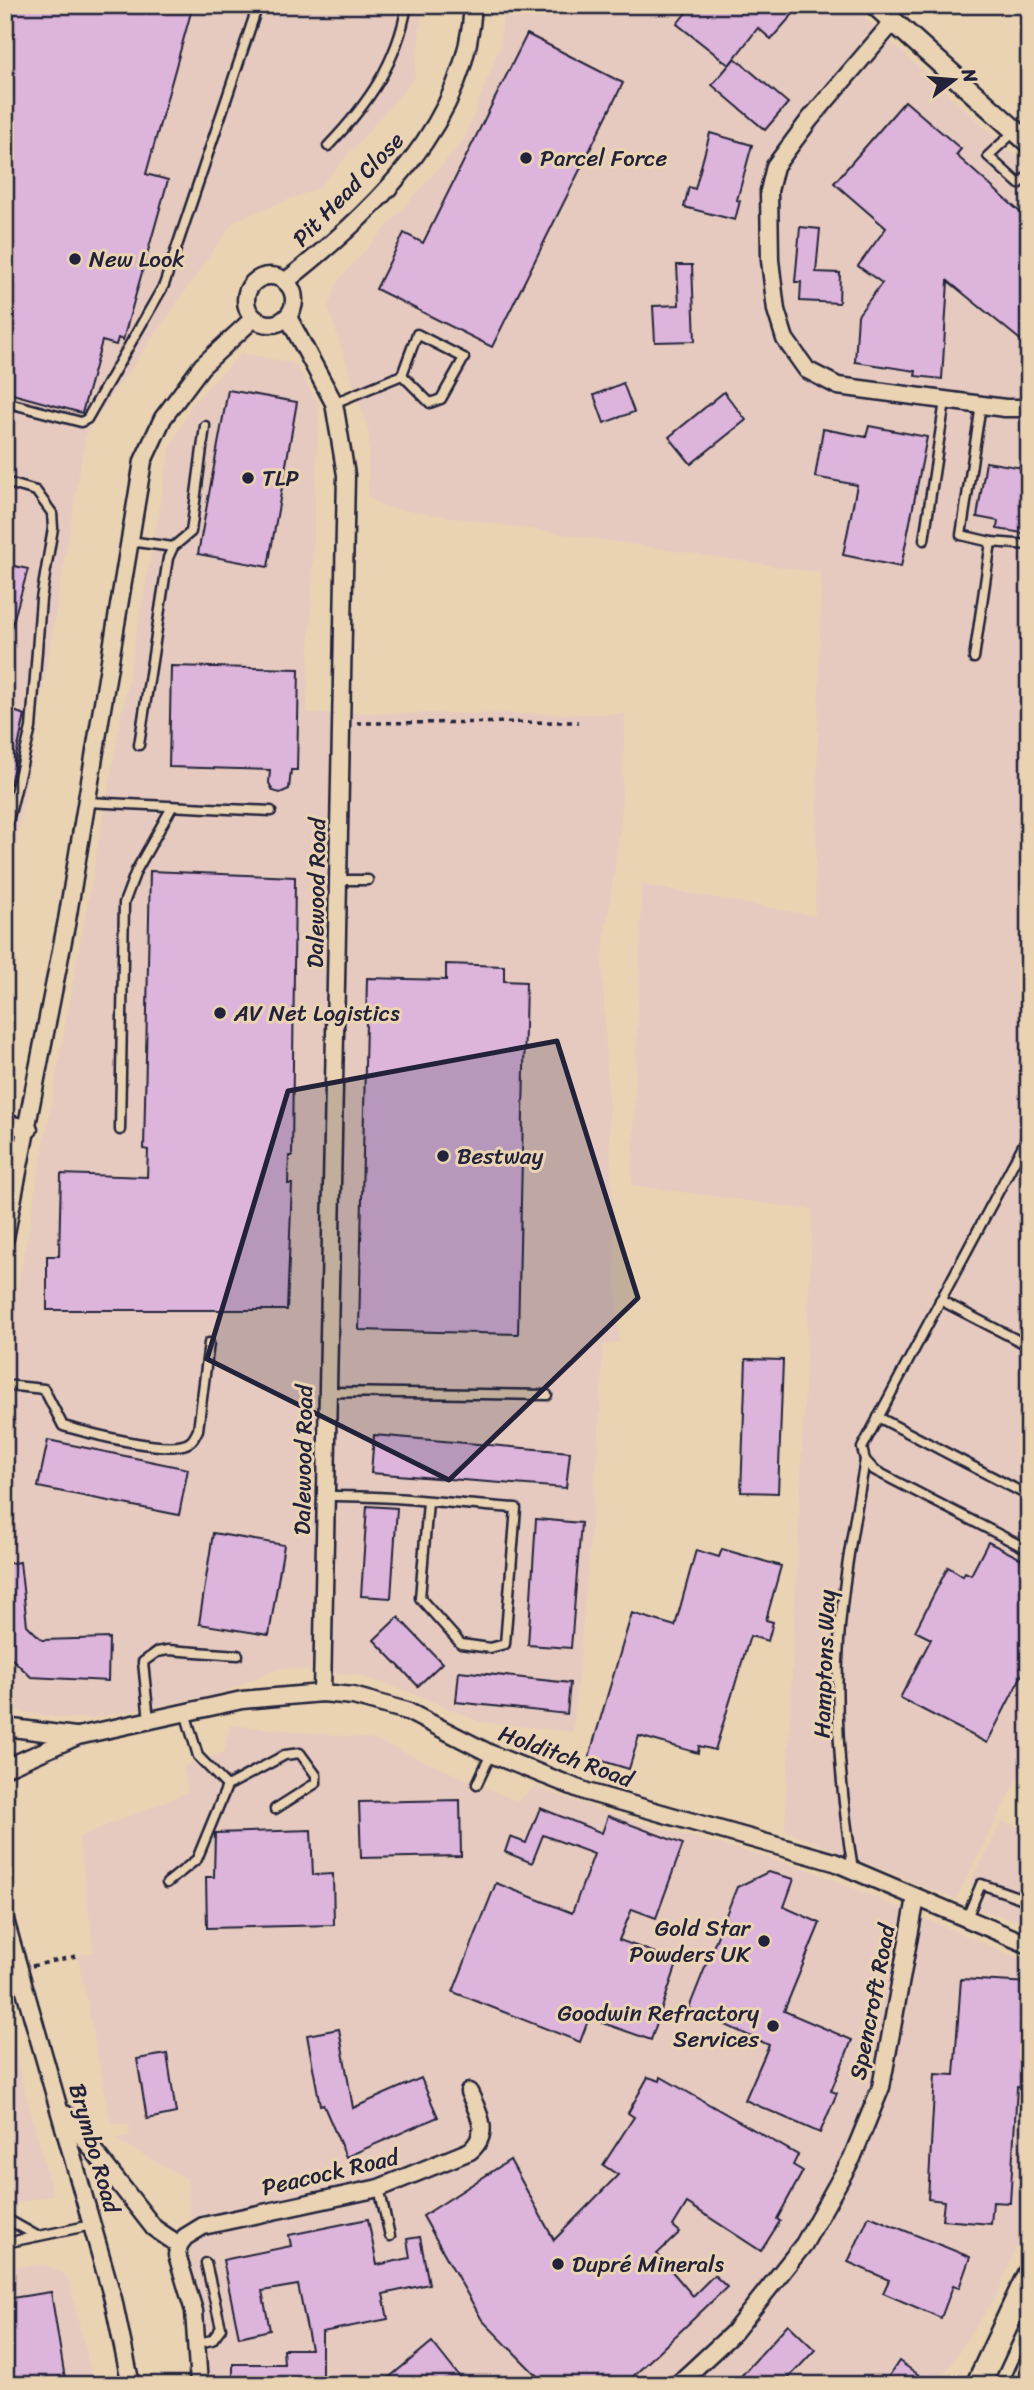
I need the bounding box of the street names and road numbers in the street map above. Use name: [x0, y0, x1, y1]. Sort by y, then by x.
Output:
street label: Pit Head Close: [282, 122, 415, 257]
street label: Dalewood Road: [295, 816, 338, 968]
street label: Dalewood Road: [282, 1383, 325, 1535]
street label: Hamptons Way: [801, 1589, 848, 1739]
street label: Holditch Road: [493, 1713, 641, 1800]
street label: Spencroft Road: [837, 1919, 908, 2083]
street label: Brymbo Road: [56, 2078, 133, 2220]
street label: Peacock Road: [258, 2136, 404, 2208]

